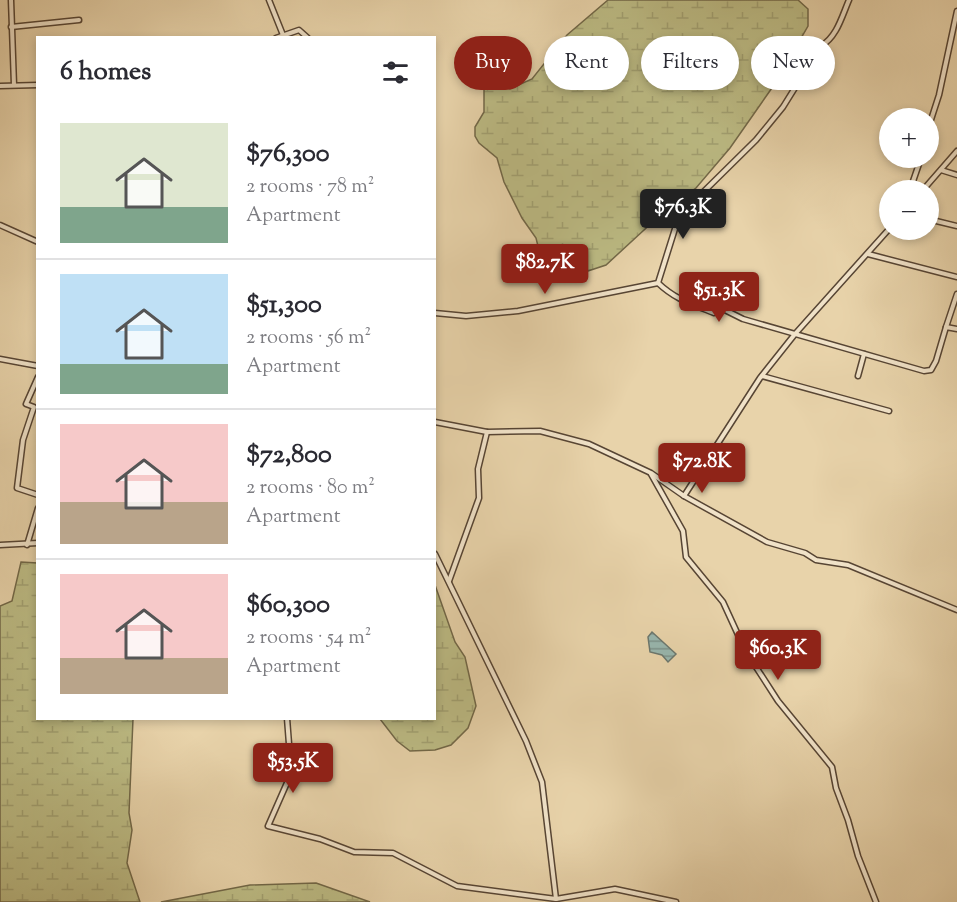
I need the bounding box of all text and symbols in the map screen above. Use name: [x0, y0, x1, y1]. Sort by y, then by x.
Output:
chip: Buy: [454, 36, 532, 90]
chip: Rent: [544, 36, 629, 90]
chip: Filters: [641, 36, 739, 90]
chip: New: [751, 36, 835, 90]
text: 6 homes: [60, 54, 151, 91]
icon: filters: [379, 56, 412, 89]
map controls: [879, 108, 939, 240]
button: +: [879, 108, 939, 168]
text: $76,300: [246, 136, 330, 173]
icon: home: [108, 147, 180, 219]
text: 2 rooms · 78 m²: [246, 173, 375, 202]
button: −: [879, 180, 939, 240]
pin: $76.3K: [634, 189, 732, 240]
text: $76.3K: [654, 194, 712, 223]
text: Apartment: [246, 202, 341, 231]
pin: $82.7K: [496, 244, 594, 295]
text: $82.7K: [515, 249, 575, 278]
pin: $51.3K: [670, 272, 768, 323]
text: $51.3K: [693, 277, 745, 306]
text: $51,300: [246, 287, 322, 324]
icon: home: [108, 298, 180, 370]
text: 2 rooms · 56 m²: [246, 324, 371, 353]
text: Apartment: [246, 353, 341, 382]
text: $72,800: [246, 437, 332, 474]
pin: $72.8K: [653, 443, 751, 494]
icon: home: [108, 448, 180, 520]
text: $72.8K: [672, 448, 732, 477]
text: 2 rooms · 80 m²: [246, 474, 375, 503]
text: Apartment: [246, 503, 341, 532]
text: $60,300: [246, 587, 330, 624]
icon: home: [108, 598, 180, 670]
text: 2 rooms · 54 m²: [246, 624, 371, 653]
pin: $60.3K: [729, 630, 827, 681]
text: $60.3K: [749, 635, 807, 664]
text: Apartment: [246, 653, 341, 682]
pin: $53.5K: [244, 743, 342, 794]
text: $53.5K: [267, 748, 319, 777]

